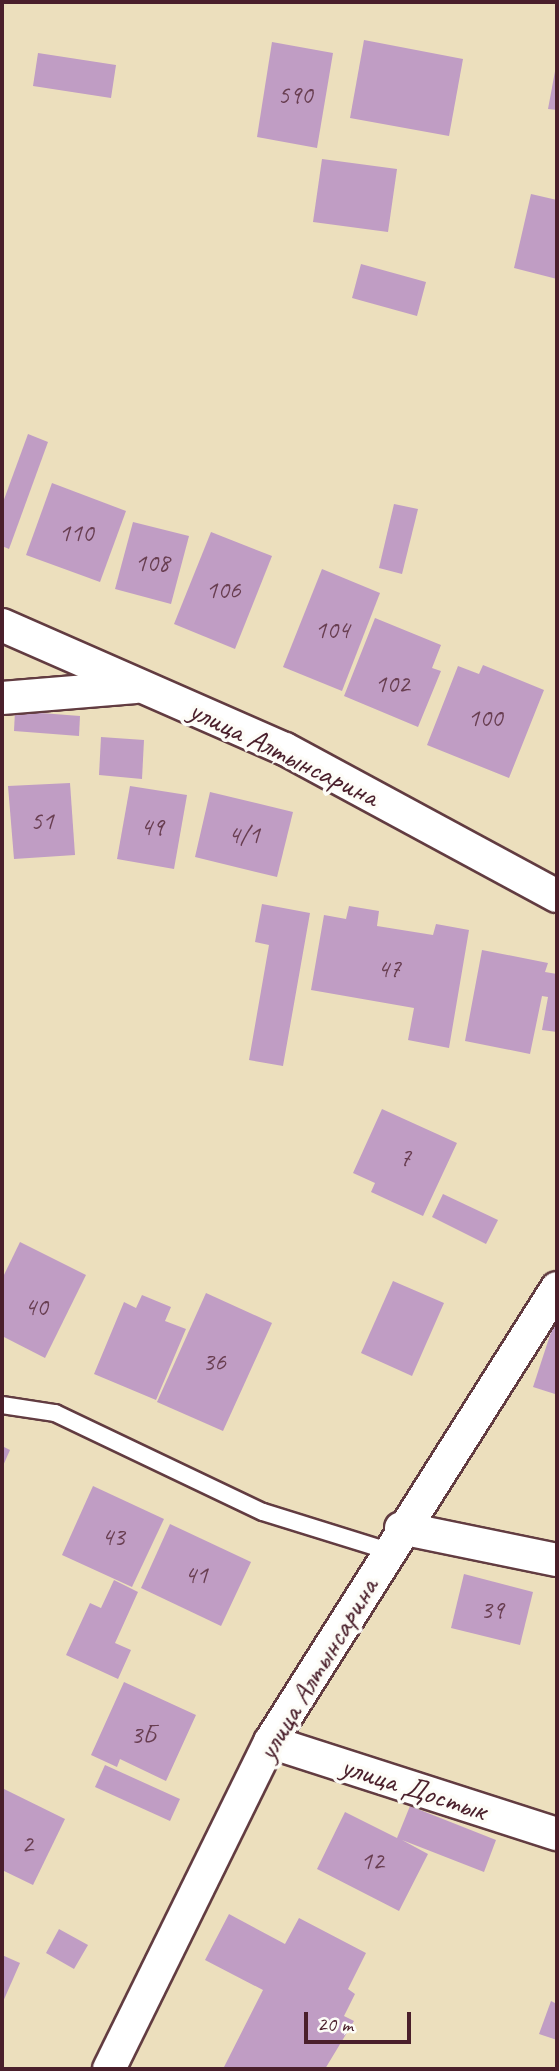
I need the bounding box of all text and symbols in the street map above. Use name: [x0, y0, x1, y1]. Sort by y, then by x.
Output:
house number: 590: [277, 79, 313, 111]
house number: 110: [58, 517, 94, 549]
house number: 108: [134, 547, 170, 579]
house number: 106: [205, 574, 241, 606]
house number: 104: [314, 614, 350, 646]
house number: 102: [374, 668, 410, 700]
street label: улица Алтынсарина: [182, 691, 386, 815]
house number: 100: [467, 702, 503, 734]
house number: 51: [30, 805, 54, 837]
house number: 49: [140, 811, 164, 843]
house number: 4/1: [228, 819, 260, 851]
house number: 47: [377, 953, 401, 985]
house number: 7: [399, 1142, 411, 1174]
house number: 40: [24, 1291, 48, 1323]
house number: 36: [202, 1346, 226, 1378]
house number: 43: [101, 1521, 125, 1553]
house number: 41: [184, 1559, 208, 1591]
street label: улица Алтынсарина: [247, 1570, 387, 1768]
house number: 39: [480, 1594, 504, 1626]
house number: 3Б: [131, 1719, 155, 1751]
street label: улица Достык: [336, 1747, 492, 1829]
house number: 2: [21, 1828, 33, 1860]
house number: 12: [360, 1845, 384, 1877]
scale bar: [307, 1997, 414, 2041]
text: 20 m: [317, 2011, 353, 2037]

